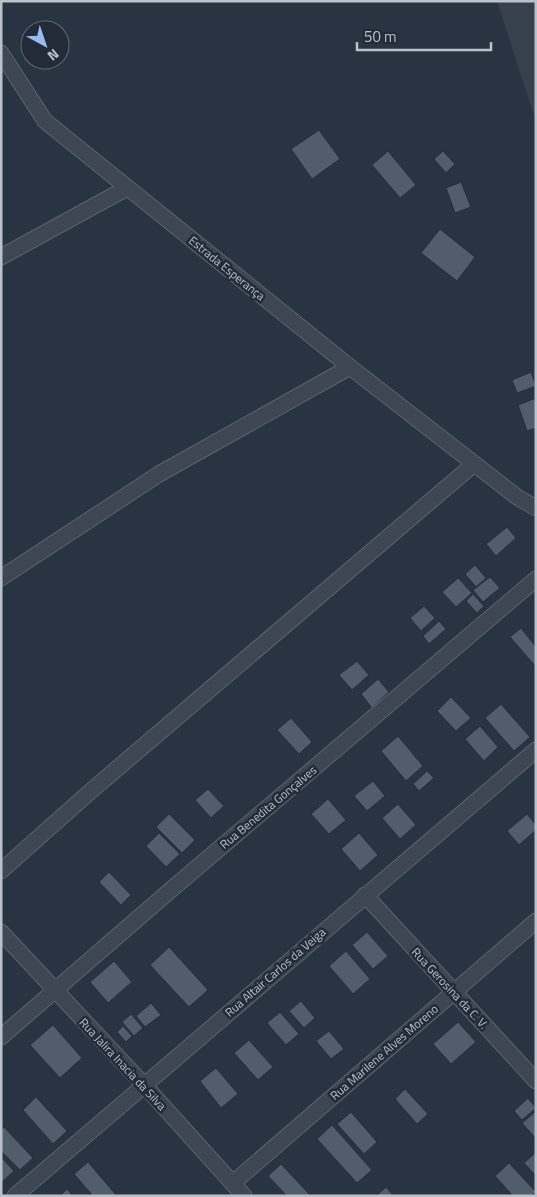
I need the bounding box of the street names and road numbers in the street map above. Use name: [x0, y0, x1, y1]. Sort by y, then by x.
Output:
street label: Estrada Esperança: [184, 231, 270, 305]
street label: Rua Benedita Gonçalves: [215, 760, 321, 853]
street label: Rua Altair Carlos da Veiga: [220, 923, 330, 1021]
street label: Rua Gerosina da C. V.: [407, 943, 493, 1033]
street label: Rua Marilene Alves Moreno: [326, 999, 442, 1105]
street label: Rua Jalira Inacia da Silva: [75, 1013, 171, 1115]

